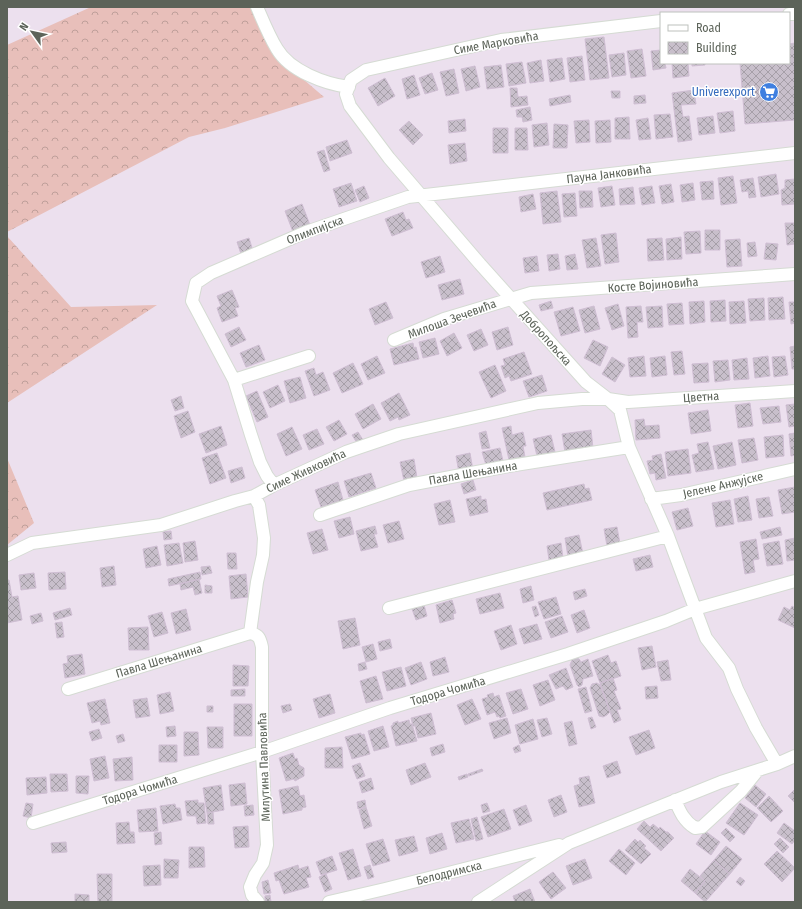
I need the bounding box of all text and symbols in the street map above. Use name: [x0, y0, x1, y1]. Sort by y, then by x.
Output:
north arrow: [12, 12, 52, 52]
legend: [660, 12, 790, 64]
text: N: [17, 21, 31, 33]
text: Road: [696, 21, 721, 35]
street label: Симе Марковића: [453, 29, 540, 57]
text: Building: [696, 41, 737, 55]
supermarket icon: Univerexport: [758, 81, 780, 103]
place label: Univerexport: [692, 85, 755, 99]
street label: Пауна Јанковића: [566, 162, 652, 186]
street label: Олимпијска: [285, 213, 345, 247]
street label: Косте Војиновића: [607, 275, 699, 295]
street label: Милоша Зечевића: [406, 296, 498, 341]
street label: Добропољска: [517, 307, 575, 369]
street label: Цветна: [683, 389, 720, 405]
street label: Симе Живковића: [264, 446, 348, 496]
street label: Павла Шењанина: [428, 458, 518, 488]
street label: Јелене Анжујске: [682, 469, 764, 501]
street label: Павла Шењанина: [114, 641, 204, 681]
street label: Тодора Чомића: [409, 674, 487, 708]
street label: Милутина Павловића: [255, 712, 273, 822]
street label: Тодора Чомића: [101, 772, 179, 808]
street label: Белодримска: [415, 858, 483, 888]

